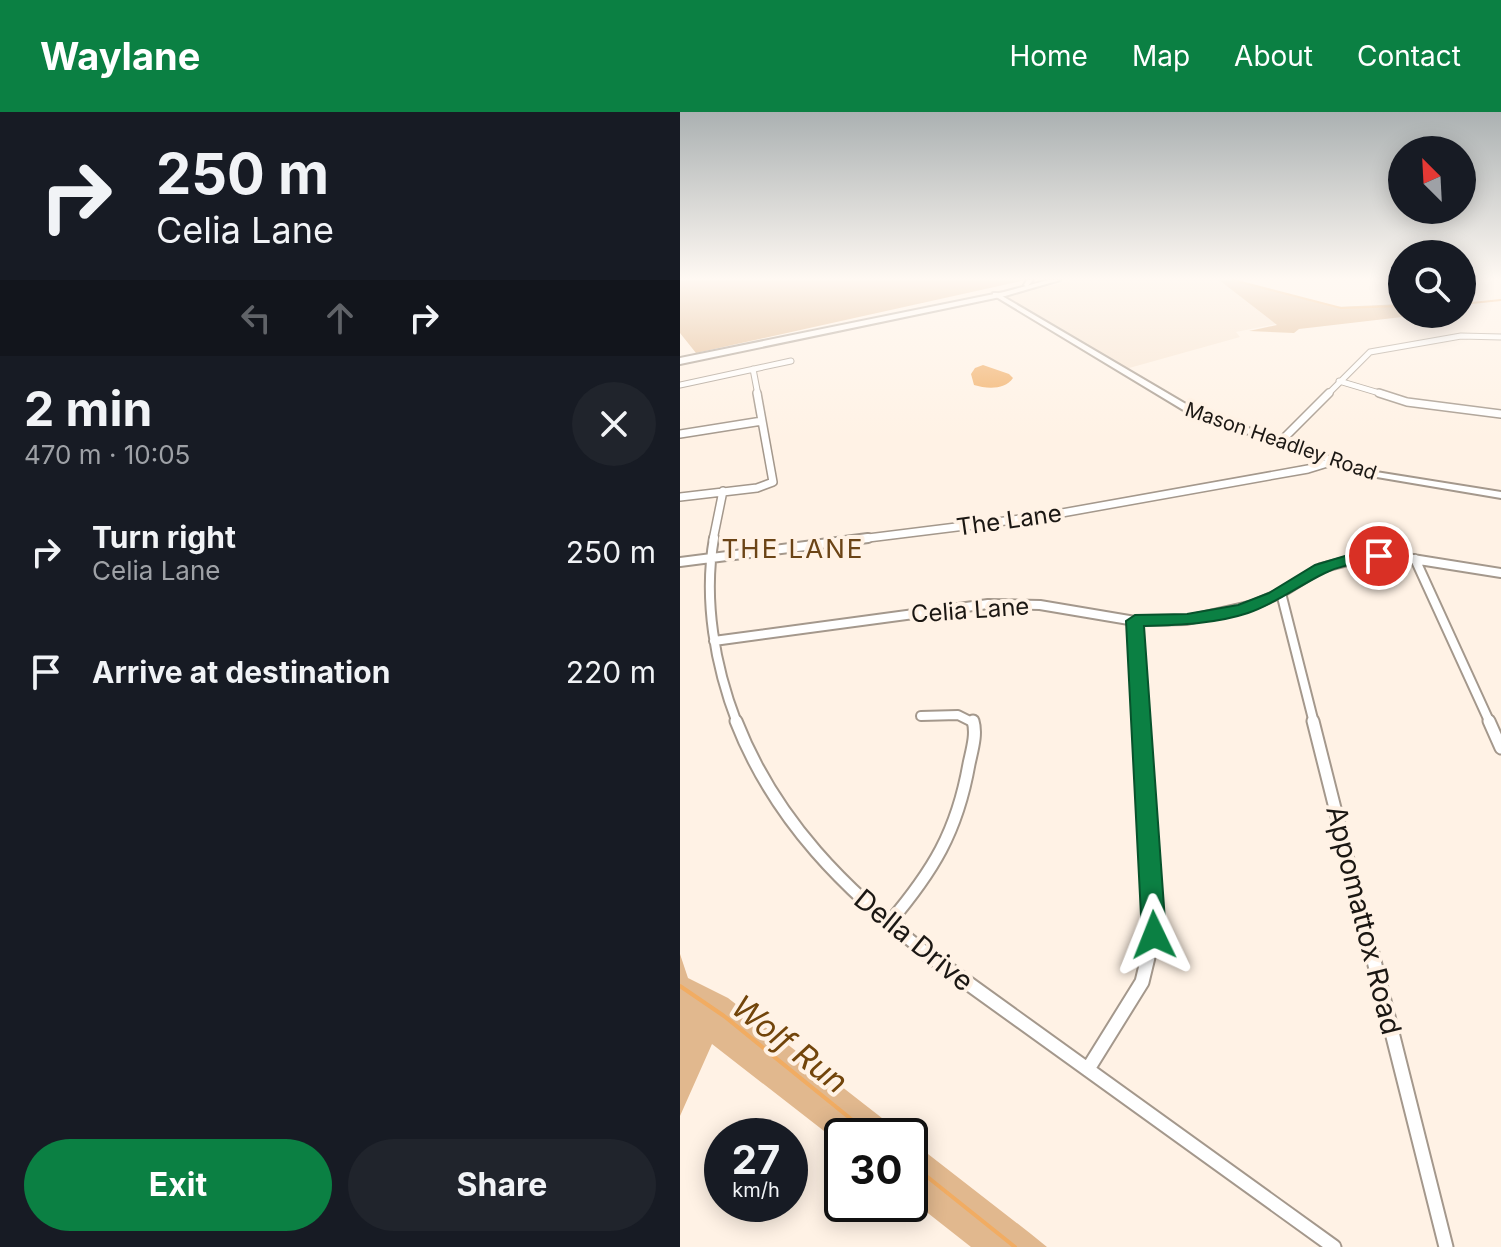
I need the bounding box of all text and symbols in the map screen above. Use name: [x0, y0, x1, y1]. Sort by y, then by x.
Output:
text: Waylane: [40, 33, 200, 79]
text: Home: [1009, 39, 1088, 73]
text: Map: [1132, 39, 1190, 73]
text: About: [1234, 39, 1313, 73]
text: Contact: [1357, 39, 1461, 73]
north arrow: [1388, 136, 1476, 224]
map controls: [1388, 136, 1476, 328]
text: 250 m: [156, 140, 329, 208]
icon: right: [24, 144, 128, 248]
text: Celia Lane: [156, 208, 334, 252]
button: search: [1388, 240, 1476, 328]
icon: left: [234, 296, 278, 340]
icon: ahead: [318, 296, 362, 340]
icon: right: [402, 296, 446, 340]
text: 2 min: [24, 379, 152, 438]
button: close: [572, 382, 656, 466]
street label: Mason Headley Road: [1182, 397, 1380, 485]
text: 470 m · 10:05: [24, 439, 190, 470]
street label: The Lane: [955, 498, 1063, 542]
text: Turn right: [92, 519, 236, 555]
pin: [1345, 522, 1413, 590]
icon: right: [24, 530, 68, 574]
district label: THE LANE: [722, 533, 864, 564]
text: 250 m: [566, 534, 656, 570]
icon: arrive: [1357, 534, 1401, 578]
text: Celia Lane: [92, 555, 220, 586]
street label: Celia Lane: [910, 591, 1030, 629]
icon: arrive: [24, 650, 68, 694]
text: Arrive at destination: [92, 654, 390, 690]
text: 220 m: [566, 654, 656, 690]
street label: Appomattox Road: [1319, 802, 1409, 1038]
street label: Della Drive: [848, 882, 980, 998]
position arrow: [1112, 893, 1196, 977]
water label: Wolf Run: [724, 987, 856, 1101]
speed limit sign: 30: [824, 1118, 928, 1222]
text: 27: [732, 1135, 780, 1184]
button: Exit: [24, 1139, 332, 1231]
button: Share: [348, 1139, 656, 1231]
text: km/h: [732, 1178, 780, 1202]

